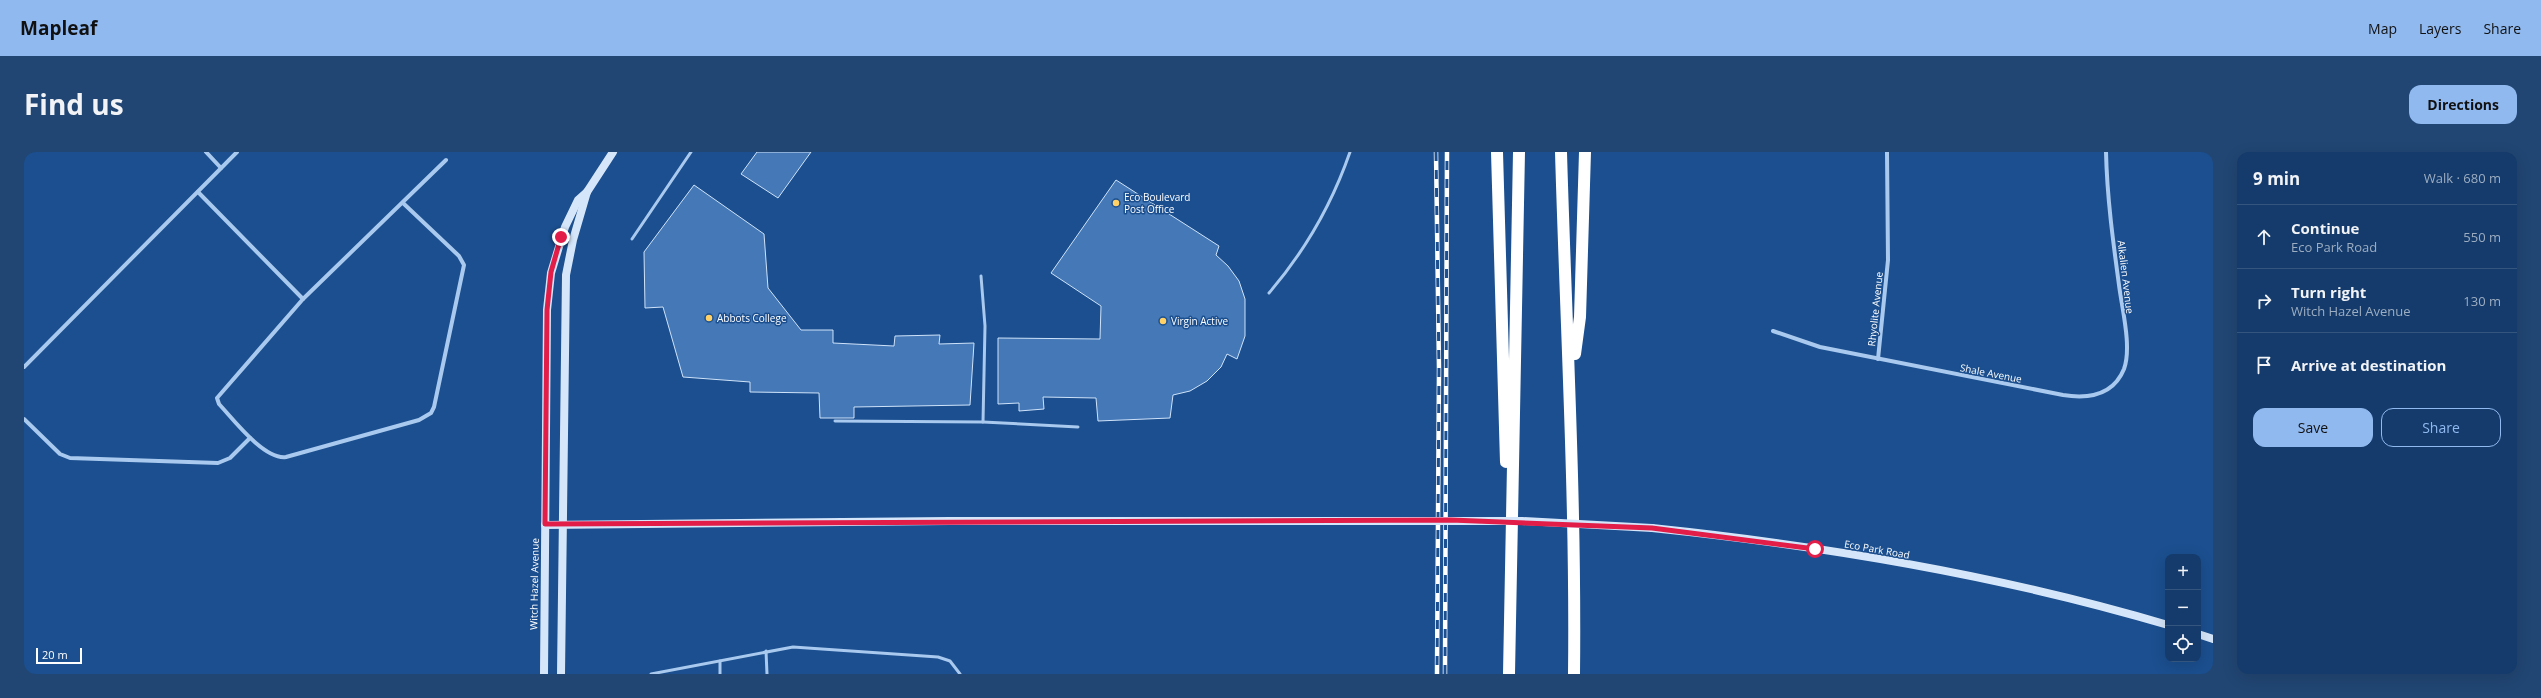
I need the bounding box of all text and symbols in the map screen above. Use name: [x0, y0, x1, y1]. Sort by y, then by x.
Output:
text: Mapleaf: [20, 15, 97, 41]
text: Map: [2368, 19, 2397, 38]
text: Layers: [2419, 19, 2461, 38]
text: Share: [2483, 19, 2521, 38]
text: Find us: [24, 85, 124, 123]
button: Directions: [2409, 85, 2517, 124]
text: 9 min: [2253, 167, 2300, 190]
text: Walk · 680 m: [2424, 169, 2501, 187]
place label: Eco Boulevard Post Office: [1124, 190, 1190, 216]
marker: Eco Boulevard Post Office: [1111, 198, 1121, 208]
text: Continue: [2291, 218, 2359, 238]
icon: ahead: [2253, 226, 2275, 248]
route end: [552, 228, 570, 246]
text: 550 m: [2463, 228, 2501, 246]
text: Eco Park Road: [2291, 238, 2377, 256]
street label: Alkalien Avenue: [2115, 239, 2137, 315]
street label: Rhyolite Avenue: [1864, 271, 1886, 347]
text: Turn right: [2291, 282, 2366, 302]
icon: right: [2253, 290, 2275, 312]
text: 130 m: [2463, 292, 2501, 310]
text: Witch Hazel Avenue: [2291, 302, 2411, 320]
place label: Abbots College: [717, 311, 787, 325]
marker: Abbots College: [704, 313, 714, 323]
place label: Virgin Active: [1171, 314, 1228, 328]
marker: Virgin Active: [1158, 316, 1168, 326]
icon: arrive: [2253, 354, 2275, 376]
text: Arrive at destination: [2291, 355, 2446, 375]
street label: Shale Avenue: [1959, 360, 2023, 386]
button: Save: [2253, 408, 2373, 447]
button: Share: [2381, 408, 2501, 447]
street label: Eco Park Road: [1843, 536, 1911, 562]
street label: Witch Hazel Avenue: [526, 537, 542, 630]
route start: [1806, 540, 1824, 558]
map controls: [2165, 554, 2201, 662]
button: +: [2165, 554, 2201, 590]
button: −: [2165, 590, 2201, 626]
button: locate: [2165, 626, 2201, 662]
scale bar: [36, 646, 82, 665]
text: 20 m: [42, 647, 68, 662]

